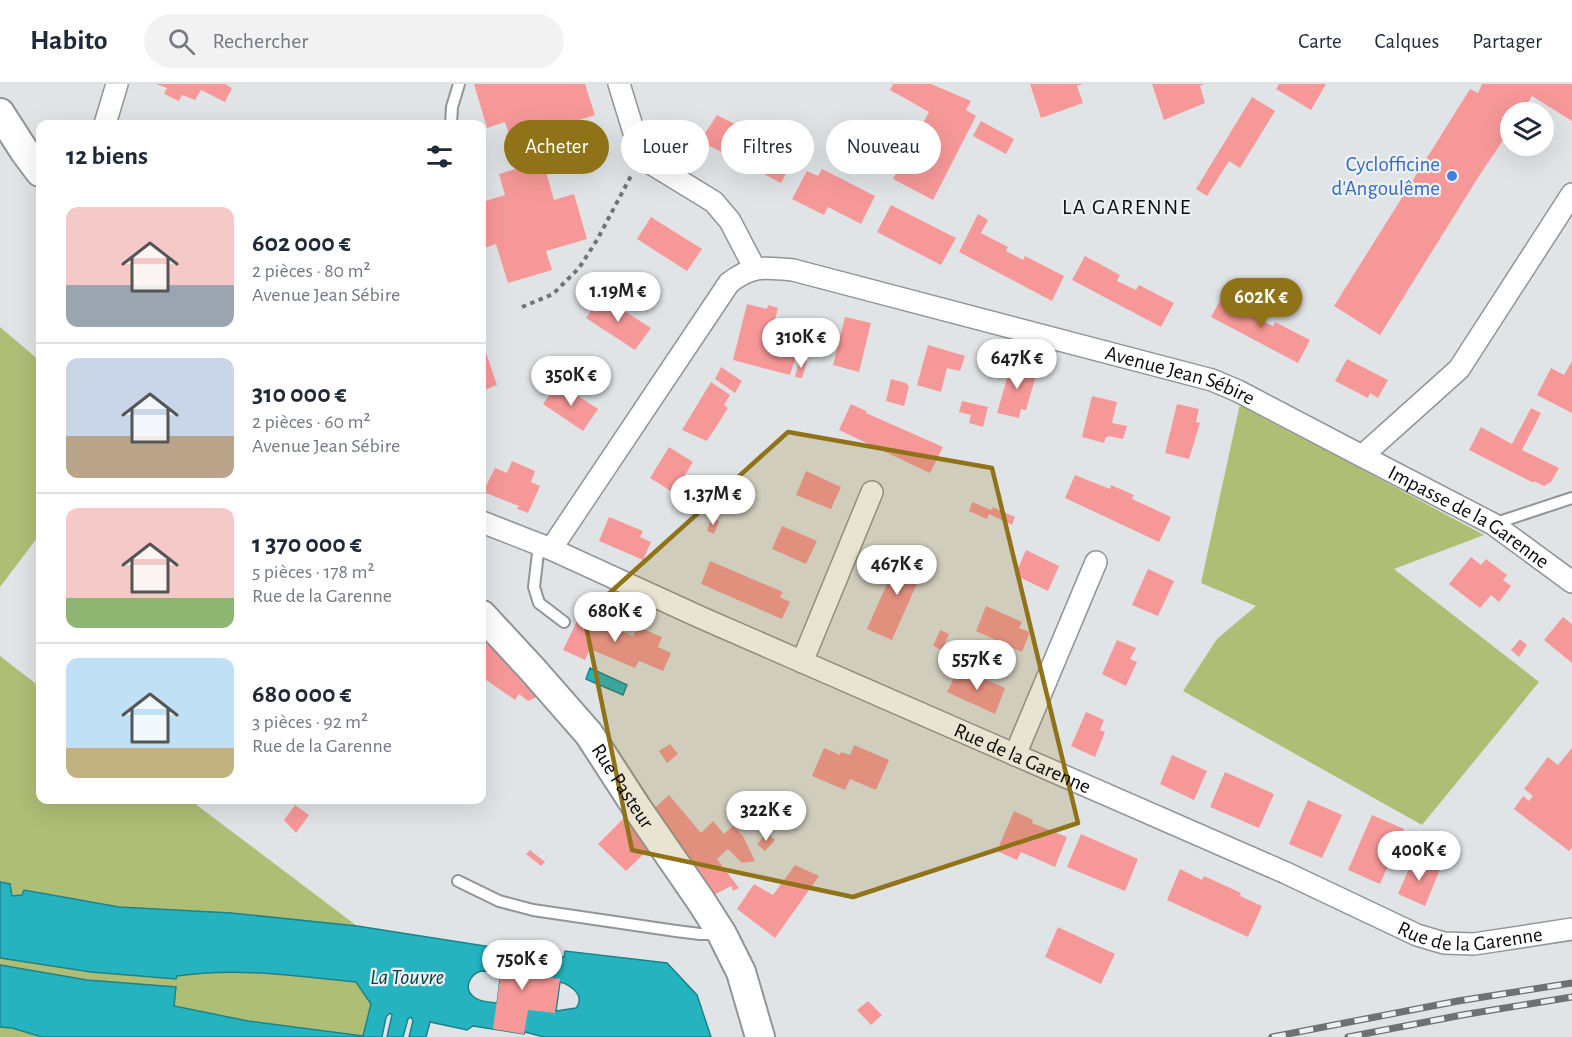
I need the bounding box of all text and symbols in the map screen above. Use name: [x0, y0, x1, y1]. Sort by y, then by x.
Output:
search box: [144, 14, 564, 68]
icon: search: [165, 25, 198, 58]
text: Habito: [30, 27, 108, 55]
text: Rechercher: [213, 30, 308, 52]
text: Carte: [1298, 31, 1342, 52]
text: Calques: [1375, 31, 1439, 52]
text: Partager: [1472, 31, 1542, 52]
map controls: [1500, 102, 1554, 156]
button: layers: [1500, 102, 1554, 156]
chip: Acheter: [504, 120, 609, 174]
chip: Louer: [621, 120, 709, 174]
chip: Filtres: [721, 120, 814, 174]
chip: Nouveau: [826, 120, 941, 174]
icon: filters: [423, 140, 456, 173]
text: 12 biens: [66, 143, 148, 169]
place label: Cyclofficine d'Angoulême: [1332, 154, 1440, 199]
marker: Cyclofficine d'Angoulême: [1445, 169, 1459, 183]
district label: LA GARENNE: [1062, 196, 1192, 218]
text: 602 000 €: [252, 230, 351, 256]
icon: home: [114, 231, 186, 303]
text: 2 pièces · 80 m²: [252, 261, 370, 281]
pin: 1.19M €: [563, 272, 673, 323]
pin: 602K €: [1212, 278, 1310, 329]
text: 1.19M €: [590, 281, 646, 301]
text: Avenue Jean Sébire: [252, 285, 400, 305]
text: 602K €: [1234, 287, 1288, 307]
pin: 310K €: [752, 318, 850, 369]
text: 310K €: [776, 327, 826, 347]
pin: 647K €: [968, 339, 1066, 390]
street label: Avenue Jean Sébire: [1103, 342, 1258, 409]
text: 647K €: [991, 348, 1043, 368]
pin: 350K €: [522, 356, 620, 407]
text: 350K €: [545, 365, 597, 385]
text: 310 000 €: [252, 381, 347, 407]
icon: home: [114, 382, 186, 454]
text: 2 pièces · 60 m²: [252, 412, 370, 432]
text: Avenue Jean Sébire: [252, 436, 400, 456]
street label: Impasse de la Garenne: [1385, 462, 1553, 573]
pin: 1.37M €: [658, 475, 768, 526]
text: 1.37M €: [684, 484, 742, 504]
text: 1 370 000 €: [252, 531, 362, 557]
icon: home: [114, 532, 186, 604]
pin: 467K €: [848, 545, 946, 596]
text: 467K €: [871, 554, 923, 574]
text: 5 pièces · 178 m²: [252, 562, 374, 582]
text: Rue de la Garenne: [252, 586, 392, 606]
pin: 680K €: [566, 592, 664, 643]
text: 680K €: [588, 601, 642, 621]
pin: 557K €: [928, 640, 1026, 691]
text: 557K €: [952, 649, 1002, 669]
text: 680 000 €: [252, 681, 352, 707]
icon: home: [114, 682, 186, 754]
text: 3 pièces · 92 m²: [252, 712, 368, 732]
street label: Rue de la Garenne: [951, 719, 1094, 798]
text: Rue de la Garenne: [252, 736, 392, 756]
street label: Rue Pasteur: [587, 740, 658, 832]
pin: 322K €: [717, 791, 815, 842]
text: 322K €: [740, 800, 792, 820]
pin: 400K €: [1370, 831, 1468, 882]
text: 400K €: [1392, 840, 1446, 860]
street label: Rue de la Garenne: [1394, 917, 1544, 955]
pin: 750K €: [473, 940, 571, 991]
text: 750K €: [496, 949, 548, 969]
water label: La Touvre: [370, 966, 444, 988]

